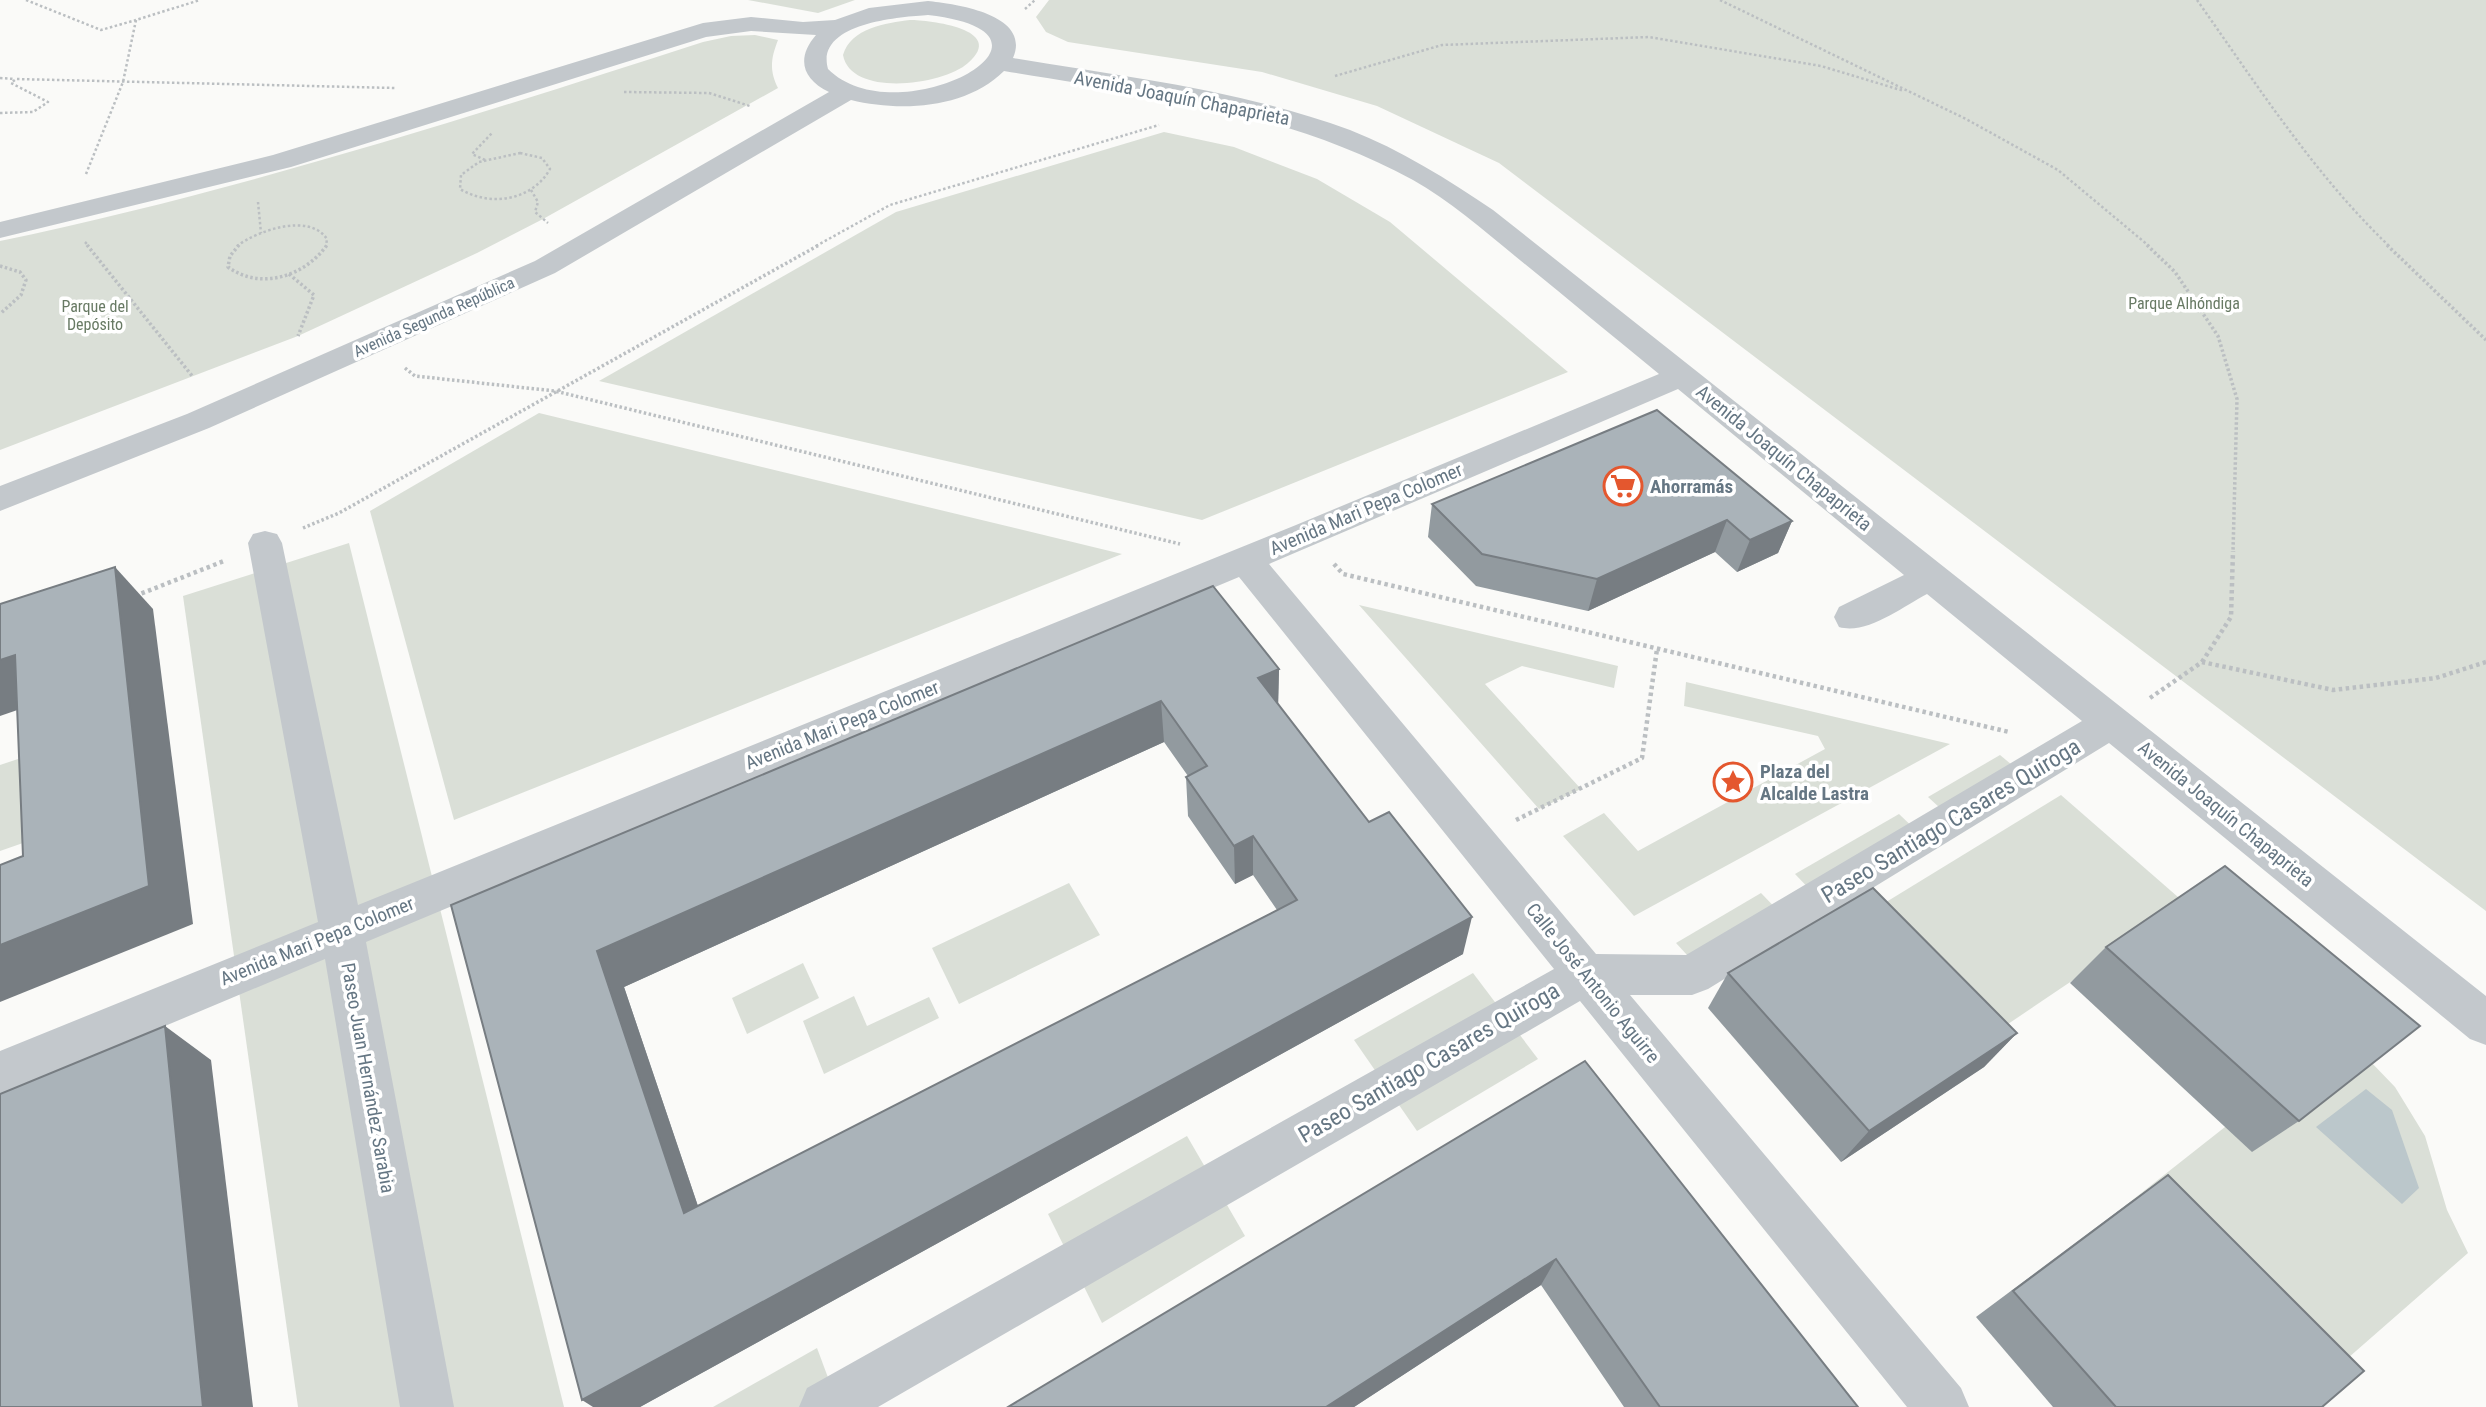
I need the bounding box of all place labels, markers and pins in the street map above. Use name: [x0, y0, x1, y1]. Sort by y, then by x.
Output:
supermarket icon: Ahorramás: [1602, 465, 1644, 507]
place label: Ahorramás: [1650, 475, 1733, 498]
place label: Plaza del Alcalde Lastra: [1760, 760, 1869, 805]
place icon: Plaza del Alcalde Lastra: [1712, 761, 1754, 803]

